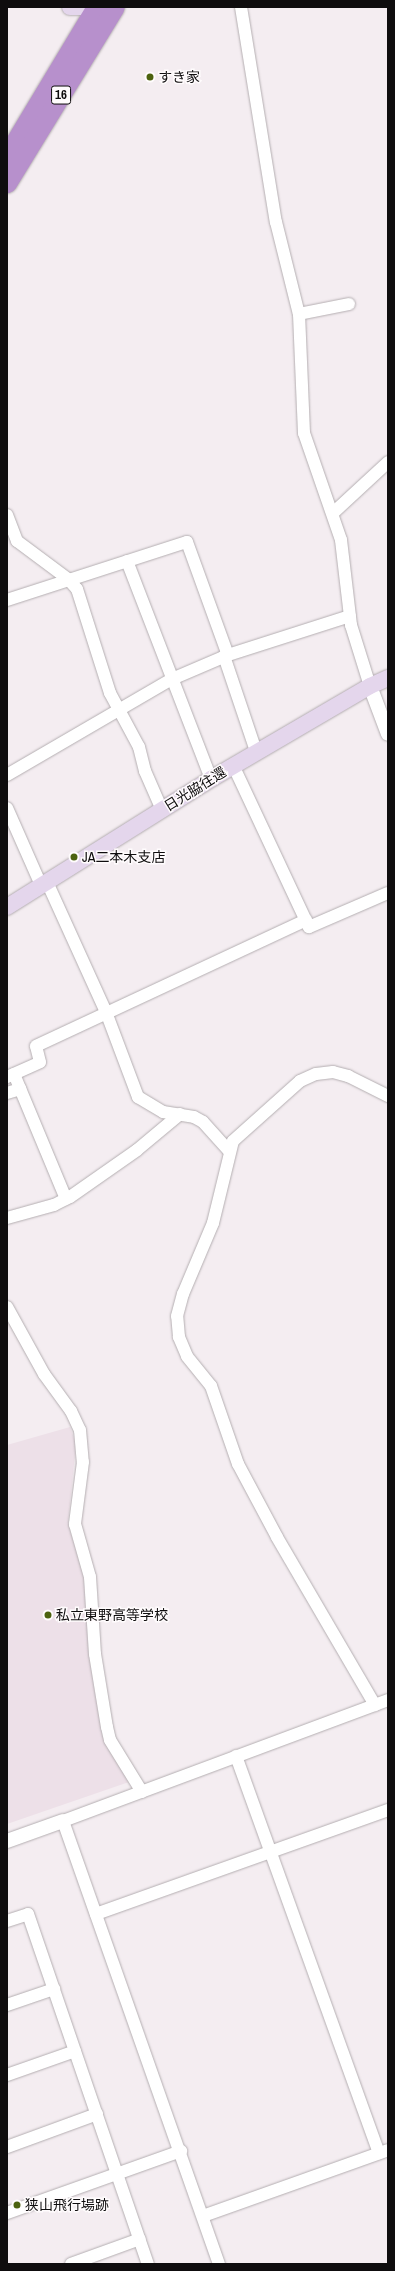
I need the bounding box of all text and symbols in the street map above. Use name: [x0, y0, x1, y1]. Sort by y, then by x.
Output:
place label: すき家: [158, 69, 200, 85]
marker: すき家: [145, 72, 155, 82]
road number: 16: [51, 84, 71, 106]
street label: 日光脇往還: [161, 763, 229, 815]
place label: JA二本木支店: [82, 849, 165, 865]
marker: JA二本木支店: [69, 852, 79, 862]
place label: 私立東野高等学校: [56, 1607, 168, 1623]
marker: 私立東野高等学校: [43, 1610, 53, 1620]
place label: 狭山飛行場跡: [25, 2197, 109, 2213]
marker: 狭山飛行場跡: [12, 2200, 22, 2210]

